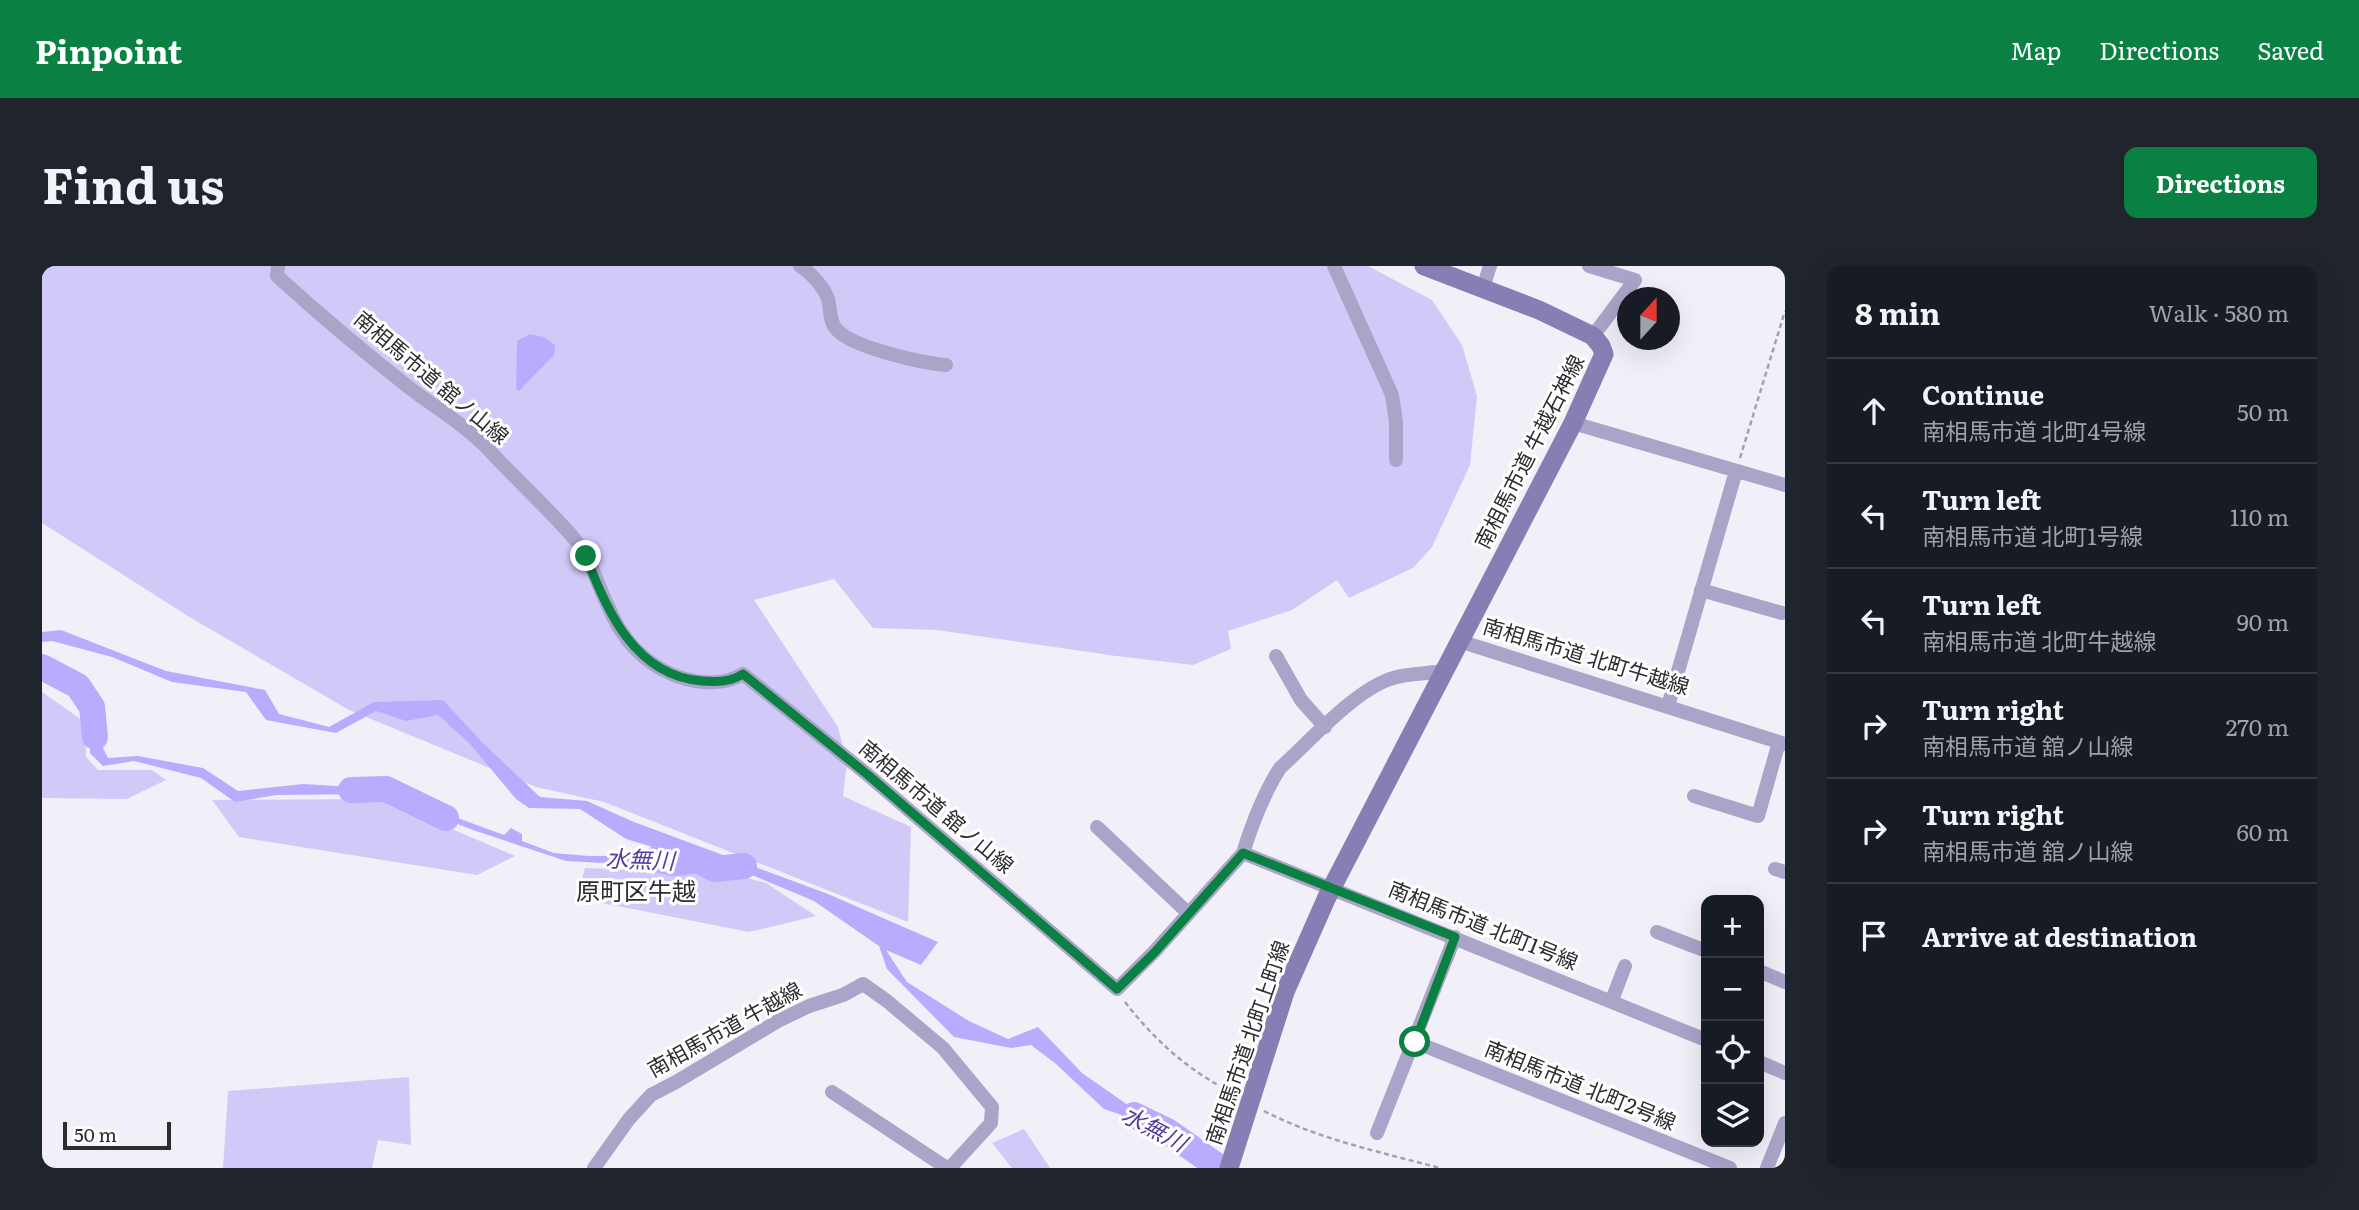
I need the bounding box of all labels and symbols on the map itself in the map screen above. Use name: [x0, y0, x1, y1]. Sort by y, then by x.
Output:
north arrow: [1617, 287, 1680, 350]
street label: 南相馬市道 舘ノ山線: [349, 302, 517, 450]
street label: 南相馬市道 牛越石神線: [1465, 348, 1590, 553]
route end: [570, 540, 601, 571]
street label: 南相馬市道 北町牛越線: [1480, 608, 1694, 701]
street label: 南相馬市道 舘ノ山線: [854, 731, 1022, 879]
water label: 水無川: [605, 840, 678, 876]
district label: 原町区牛越: [576, 872, 696, 907]
street label: 南相馬市道 北町1号線: [1385, 872, 1583, 976]
street label: 南相馬市道 北町上町線: [1196, 936, 1295, 1148]
street label: 南相馬市道 牛越線: [641, 973, 807, 1083]
route start: [1399, 1026, 1430, 1057]
street label: 南相馬市道 北町2号線: [1481, 1031, 1681, 1136]
water label: 水無川: [1116, 1096, 1196, 1160]
scale bar: [63, 1119, 172, 1151]

